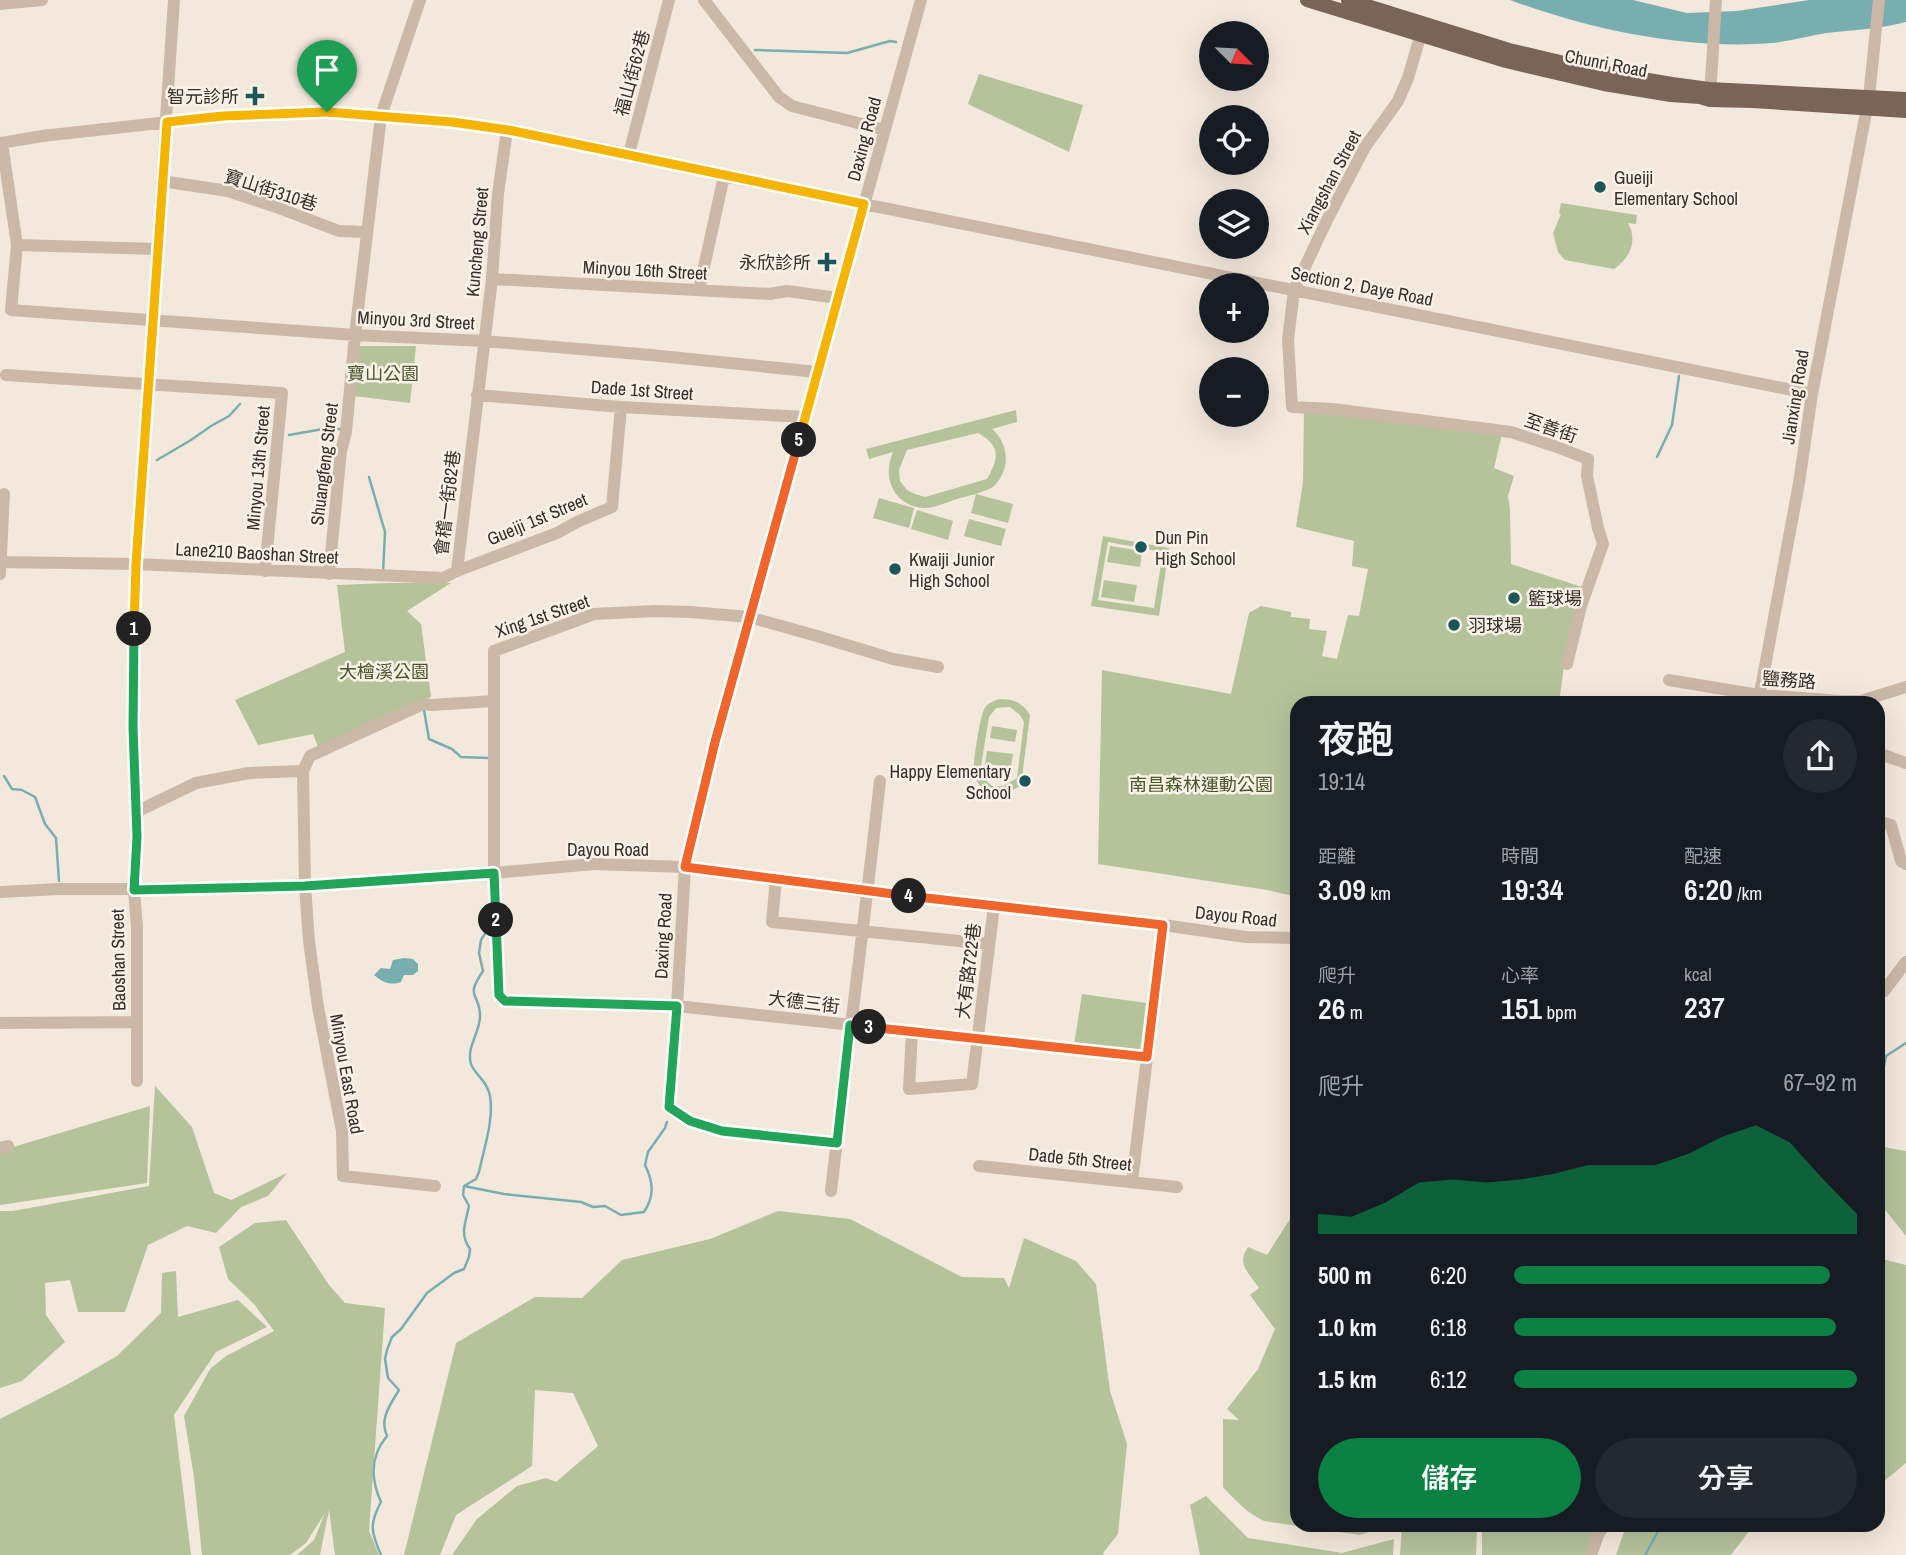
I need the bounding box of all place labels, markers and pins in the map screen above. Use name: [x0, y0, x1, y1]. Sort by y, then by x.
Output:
pin: [297, 40, 357, 112]
place label: 智元診所: [167, 84, 239, 109]
marker: 智元診所: [245, 86, 265, 106]
place label: Gueiji Elementary School: [1614, 165, 1738, 211]
marker: Gueiji Elementary School: [1592, 179, 1608, 195]
place label: 永欣診所: [739, 250, 811, 275]
marker: 永欣診所: [817, 252, 837, 272]
pin: 5: [782, 422, 816, 458]
place label: Dun Pin High School: [1155, 525, 1235, 571]
marker: Dun Pin High School: [1133, 539, 1149, 555]
place label: Kwaiji Junior High School: [909, 547, 994, 593]
marker: Kwaiji Junior High School: [887, 561, 903, 577]
place label: 籃球場: [1528, 586, 1582, 611]
marker: 籃球場: [1506, 590, 1522, 606]
pin: 1: [116, 612, 152, 646]
place label: 羽球場: [1468, 613, 1522, 638]
marker: 羽球場: [1446, 617, 1462, 633]
place label: Happy Elementary School: [890, 759, 1012, 805]
marker: Happy Elementary School: [1017, 773, 1033, 789]
pin: 4: [892, 878, 926, 914]
pin: 2: [478, 902, 514, 937]
pin: 3: [852, 1010, 886, 1044]

